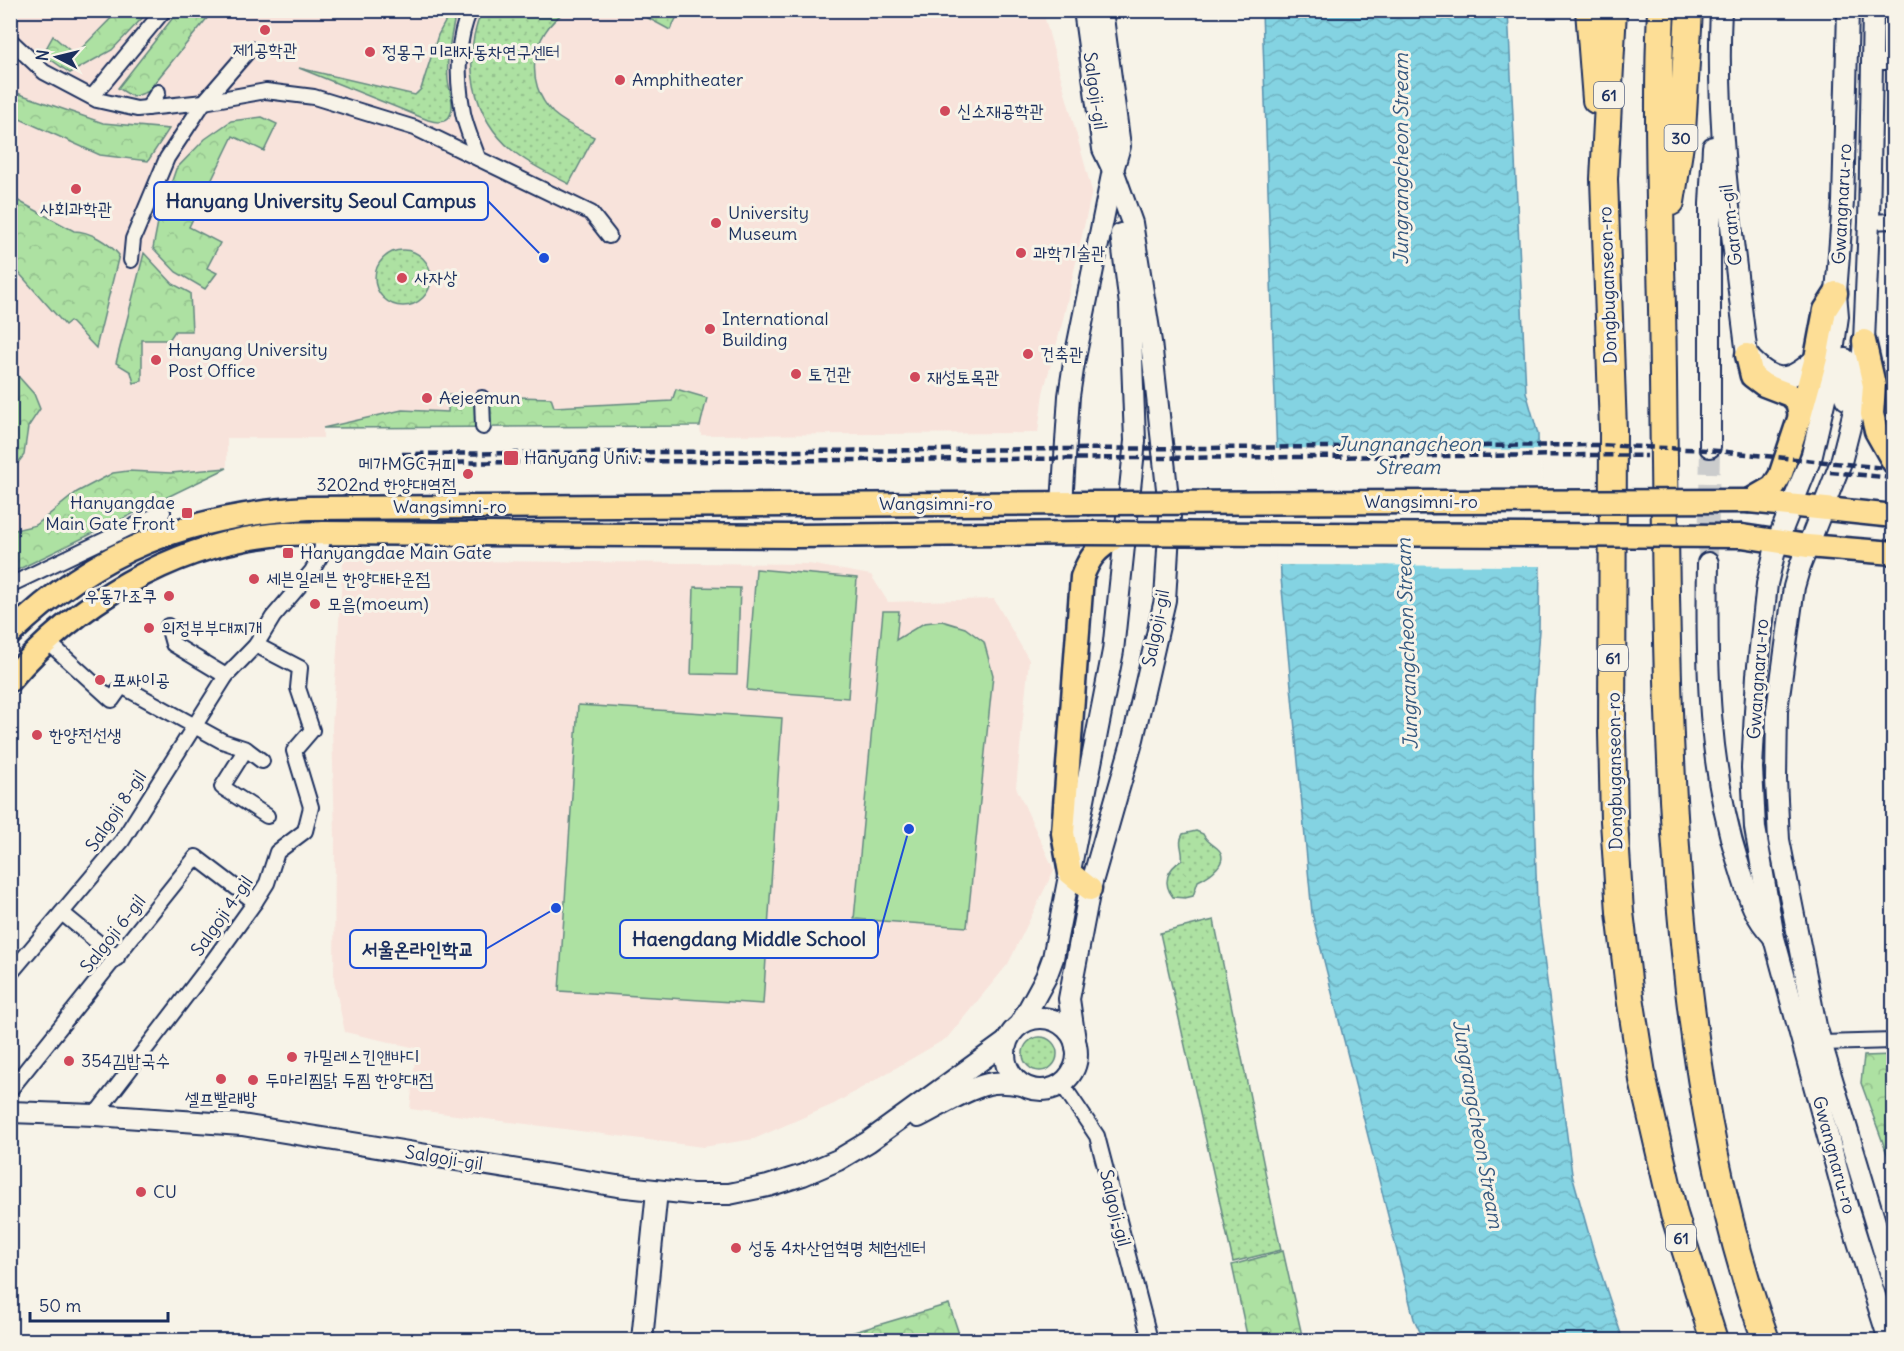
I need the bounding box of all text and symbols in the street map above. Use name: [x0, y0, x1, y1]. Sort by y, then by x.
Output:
marker: 제1공학관: [258, 23, 272, 37]
north arrow: [27, 27, 87, 87]
place label: 제1공학관: [232, 38, 298, 61]
place label: 정몽구 미래자동차연구센터: [382, 40, 560, 63]
marker: 정몽구 미래자동차연구센터: [363, 45, 377, 59]
text: N: [32, 48, 53, 62]
street label: Salgoji-gil: [1079, 51, 1112, 131]
water label: Jungrangcheon Stream: [1388, 53, 1413, 265]
place label: Amphitheater: [632, 68, 744, 91]
marker: Amphitheater: [613, 73, 627, 87]
road number: 61: [1594, 82, 1624, 108]
place label: 신소재공학관: [957, 99, 1044, 122]
marker: 신소재공학관: [938, 104, 952, 118]
road number: 30: [1664, 125, 1698, 151]
street label: Gwangnaru-ro: [1827, 143, 1856, 265]
marker: 사회과학관: [69, 182, 83, 196]
callout: Hanyang University Seoul Campus: [154, 182, 488, 220]
street label: Garam-gil: [1714, 183, 1747, 267]
text: Hanyang University Seoul Campus: [166, 188, 476, 213]
place label: 사회과학관: [40, 197, 112, 220]
place label: University Museum: [728, 201, 809, 245]
street label: Dongbuganseon-ro: [1593, 206, 1622, 364]
marker: University Museum: [709, 216, 723, 230]
place label: 과학기술관: [1033, 241, 1105, 264]
marker: 과학기술관: [1014, 246, 1028, 260]
place label: 사자상: [414, 266, 458, 289]
marker: 사자상: [395, 271, 409, 285]
place label: International Building: [722, 307, 829, 351]
marker: International Building: [703, 322, 717, 336]
place label: Hanyang University Post Office: [168, 338, 328, 382]
place label: 건축관: [1040, 342, 1083, 365]
marker: 건축관: [1021, 347, 1035, 361]
marker: Hanyang University Post Office: [149, 353, 163, 367]
place label: 토건관: [808, 362, 851, 385]
place label: 재성토목관: [927, 365, 999, 388]
marker: 토건관: [789, 367, 803, 381]
marker: 재성토목관: [908, 370, 922, 384]
place label: Aejeemun: [439, 386, 520, 409]
marker: Aejeemun: [420, 391, 434, 405]
water label: Jungnangcheon Stream: [1335, 431, 1481, 479]
place label: Hanyang Univ.: [524, 446, 641, 469]
marker: Hanyang Univ.: [502, 449, 520, 467]
place label: 메가MGC커피 3202nd 한양대역점: [316, 452, 457, 496]
marker: 메가MGC커피 3202nd 한양대역점: [461, 467, 475, 481]
street label: Wangsimni-ro: [1364, 490, 1478, 513]
place label: Hanyangdae Main Gate Front: [45, 491, 175, 535]
street label: Wangsimni-ro: [879, 492, 993, 515]
street label: Wangsimni-ro: [393, 495, 507, 518]
marker: Hanyangdae Main Gate Front: [180, 506, 194, 520]
water label: Jungrangcheon Stream: [1390, 537, 1423, 750]
place label: Hanyangdae Main Gate: [300, 541, 492, 564]
marker: Hanyangdae Main Gate: [281, 546, 295, 560]
place label: 세븐일레븐 한양대타운점: [266, 567, 430, 590]
marker: 세븐일레븐 한양대타운점: [247, 572, 261, 586]
place label: 우동가조쿠: [85, 584, 157, 607]
street label: Salgoji-gil: [1137, 587, 1174, 669]
marker: 우동가조쿠: [162, 589, 176, 603]
place label: 모음(moeum): [327, 592, 429, 615]
marker: 모음(moeum): [308, 597, 322, 611]
place label: 의정부부대찌개: [161, 616, 262, 639]
street label: Gwangnaru-ro: [1742, 618, 1773, 740]
marker: 의정부부대찌개: [142, 621, 156, 635]
road number: 61: [1598, 645, 1628, 671]
place label: 포싸이공: [112, 668, 170, 691]
marker: 포싸이공: [93, 673, 107, 687]
street label: Dongbuganseon-ro: [1602, 692, 1627, 850]
place label: 한양전선생: [49, 723, 121, 746]
marker: 한양전선생: [30, 728, 44, 742]
street label: Salgoji 8-gil: [80, 766, 151, 856]
street label: Salgoji 4-gil: [185, 871, 258, 960]
street label: Salgoji 6-gil: [75, 890, 150, 977]
callout: Haengdang Middle School: [620, 920, 878, 958]
text: Haengdang Middle School: [632, 926, 866, 951]
callout: 서울온라인학교: [350, 930, 486, 968]
text: 서울온라인학교: [362, 936, 474, 961]
water label: Jungrangcheon Stream: [1448, 1018, 1509, 1231]
place label: 카밀레스킨앤바디: [304, 1045, 420, 1068]
place label: 354김밥국수: [81, 1049, 170, 1072]
marker: 카밀레스킨앤바디: [285, 1050, 299, 1064]
marker: 354김밥국수: [62, 1054, 76, 1068]
place label: 두마리찜닭 두찜 한양대점: [265, 1068, 433, 1091]
marker: 셀프빨래방: [214, 1072, 228, 1086]
marker: 두마리찜닭 두찜 한양대점: [246, 1073, 260, 1087]
place label: 셀프빨래방: [185, 1087, 258, 1110]
street label: Gwangnaru-ro: [1808, 1093, 1861, 1216]
street label: Salgoji-gil: [404, 1140, 485, 1175]
street label: Salgoji-gil: [1095, 1167, 1136, 1249]
place label: CU: [153, 1180, 177, 1203]
marker: CU: [134, 1185, 148, 1199]
road number: 61: [1666, 1225, 1696, 1251]
place label: 성동 4차산업혁명 체험센터: [748, 1236, 926, 1259]
marker: 성동 4차산업혁명 체험센터: [729, 1241, 743, 1255]
scale bar: [30, 1285, 168, 1323]
text: 50 m: [39, 1294, 81, 1317]

